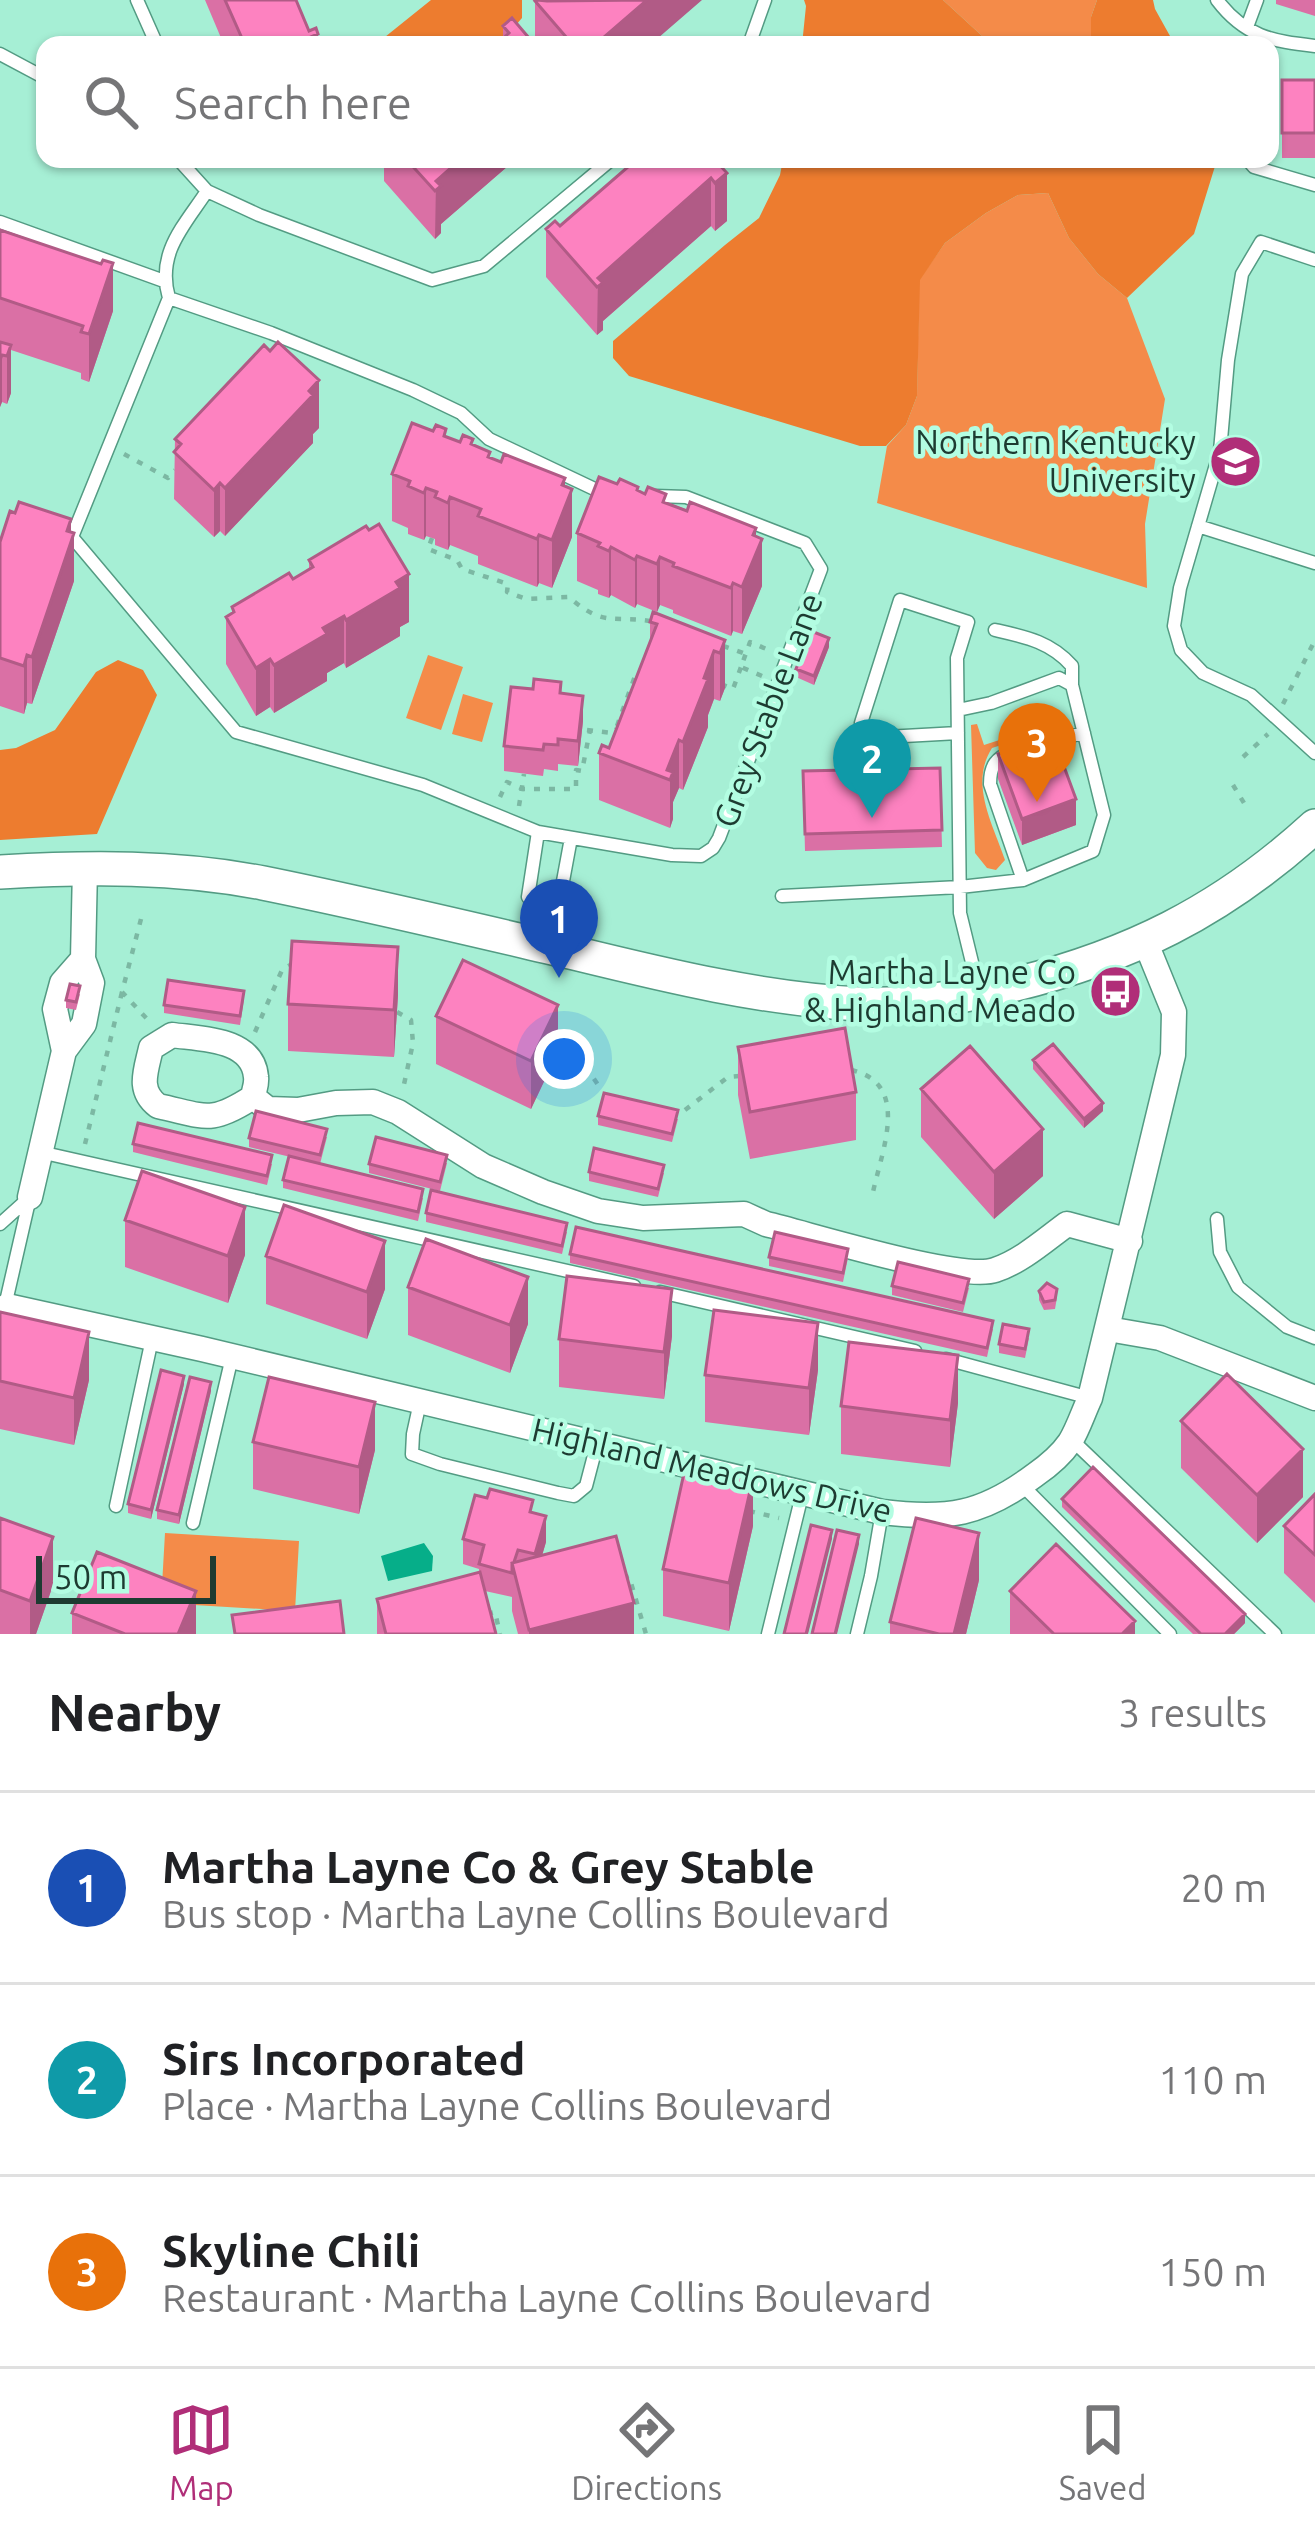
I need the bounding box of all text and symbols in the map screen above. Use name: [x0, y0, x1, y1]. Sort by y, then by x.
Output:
search box: [36, 36, 1279, 168]
icon: search: [78, 69, 144, 135]
text: Search here: [174, 77, 412, 128]
place label: Northern Kentucky University: [915, 423, 1196, 498]
school or university icon: Northern Kentucky University: [1207, 433, 1263, 489]
street label: Grey Stable Lane: [706, 588, 829, 832]
pin: 3: [998, 703, 1076, 802]
pin: 2: [833, 719, 911, 818]
pin: 1: [520, 879, 598, 978]
place label: Martha Layne Co & Highland Meado: [804, 953, 1076, 1028]
bus stop icon: Martha Layne Co & Highland Meado: [1087, 963, 1143, 1019]
your location: [534, 1029, 594, 1089]
street label: Highland Meadows Drive: [529, 1410, 896, 1529]
scale bar: [36, 1550, 216, 1603]
text: 50 m: [54, 1558, 127, 1595]
text: Nearby: [48, 1683, 221, 1741]
text: 3 results: [1118, 1691, 1267, 1734]
text: Martha Layne Co & Grey Stable: [162, 1841, 815, 1892]
text: 1: [76, 1866, 98, 1909]
text: 20 m: [1180, 1866, 1267, 1909]
text: Bus stop · Martha Layne Collins Boulevard: [162, 1892, 890, 1935]
text: Sirs Incorporated: [162, 2033, 525, 2084]
text: 2: [76, 2058, 98, 2101]
text: 110 m: [1158, 2058, 1267, 2101]
text: Place · Martha Layne Collins Boulevard: [162, 2084, 832, 2127]
text: Skyline Chili: [162, 2225, 420, 2276]
text: 3: [76, 2250, 98, 2293]
text: 150 m: [1158, 2250, 1267, 2293]
text: Restaurant · Martha Layne Collins Boulevard: [162, 2276, 932, 2319]
tab: Map: [168, 2397, 234, 2506]
tab: Directions: [571, 2397, 722, 2506]
tab: Saved: [1059, 2397, 1147, 2506]

